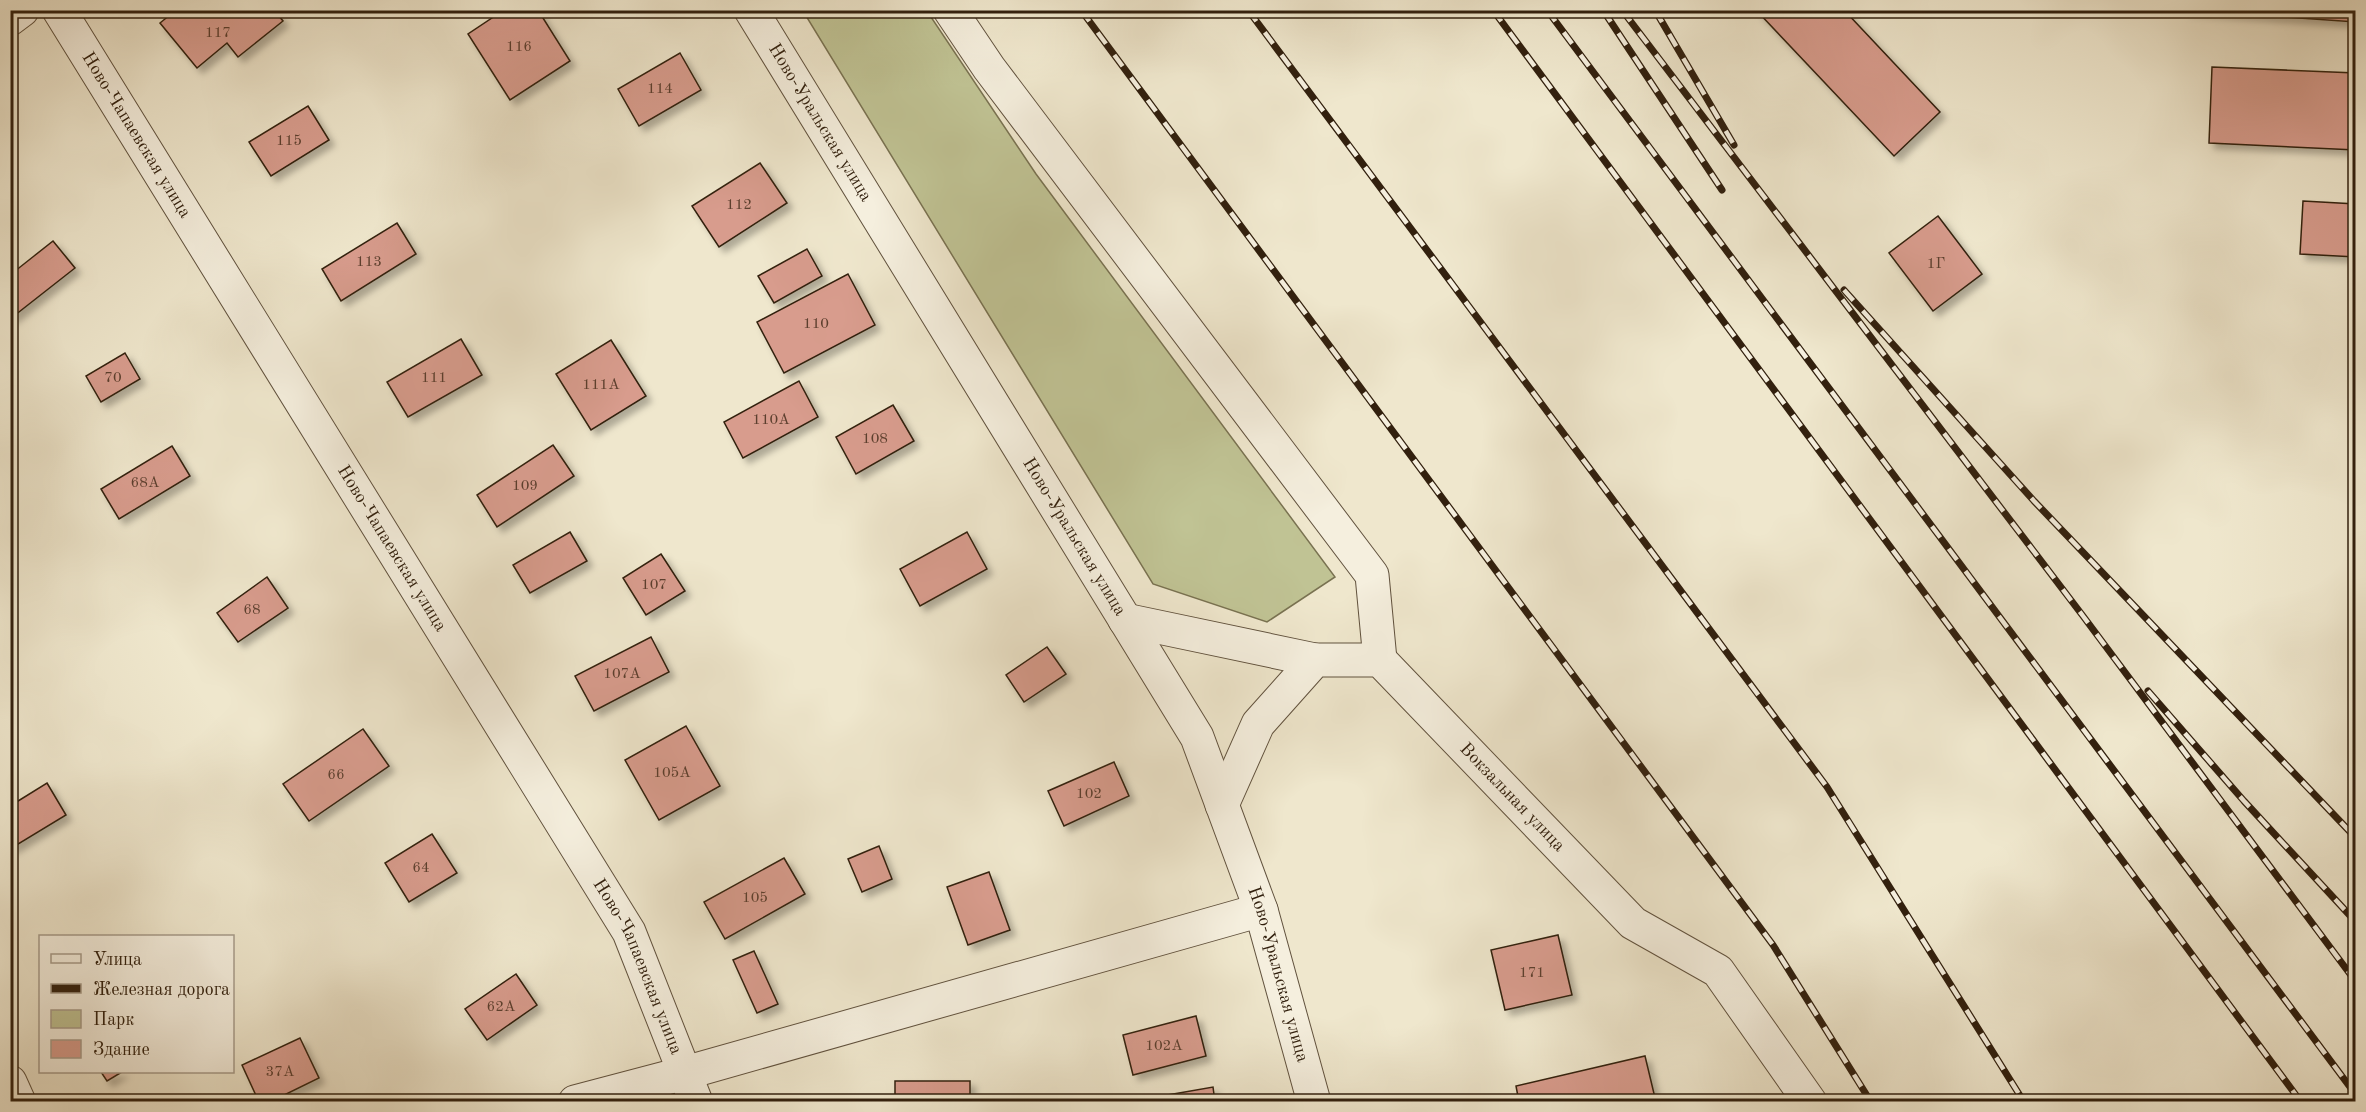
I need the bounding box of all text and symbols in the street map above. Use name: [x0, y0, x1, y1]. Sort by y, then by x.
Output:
house number: 117: [205, 26, 231, 41]
house number: 116: [506, 40, 532, 55]
street label: Ново-Уральская улица: [765, 40, 875, 205]
street label: Ново-Чапаевская улица: [78, 49, 194, 221]
house number: 114: [647, 82, 673, 97]
house number: 115: [276, 134, 302, 149]
house number: 112: [726, 198, 752, 213]
house number: 113: [356, 255, 382, 270]
house number: 1Г: [1927, 257, 1945, 272]
house number: 110: [803, 317, 829, 332]
house number: 70: [104, 371, 122, 386]
house number: 111: [421, 371, 447, 386]
house number: 111А: [582, 378, 620, 393]
house number: 110А: [752, 413, 790, 428]
house number: 108: [862, 432, 888, 447]
street label: Ново-Уральская улица: [1019, 455, 1129, 619]
street label: Ново-Чапаевская улица: [334, 462, 450, 635]
house number: 68А: [131, 476, 160, 491]
house number: 109: [512, 479, 538, 494]
house number: 107: [641, 578, 667, 593]
house number: 68: [243, 603, 261, 618]
house number: 107А: [603, 667, 641, 682]
street label: Вокзальная улица: [1456, 740, 1568, 855]
house number: 105А: [653, 766, 691, 781]
house number: 66: [327, 768, 345, 783]
house number: 102: [1076, 787, 1102, 802]
house number: 64: [412, 861, 430, 876]
street label: Ново-Чапаевская улица: [589, 876, 685, 1057]
street label: Ново-Уральская улица: [1244, 884, 1312, 1064]
house number: 105: [742, 891, 768, 906]
legend: [39, 935, 234, 1073]
text: Улица: [93, 951, 142, 969]
house number: 171: [1519, 966, 1545, 981]
text: Железная дорога: [93, 981, 230, 999]
house number: 62А: [487, 1000, 516, 1015]
text: Парк: [93, 1011, 134, 1029]
house number: 102А: [1145, 1039, 1183, 1054]
text: Здание: [93, 1041, 150, 1059]
house number: 37А: [266, 1065, 295, 1080]

